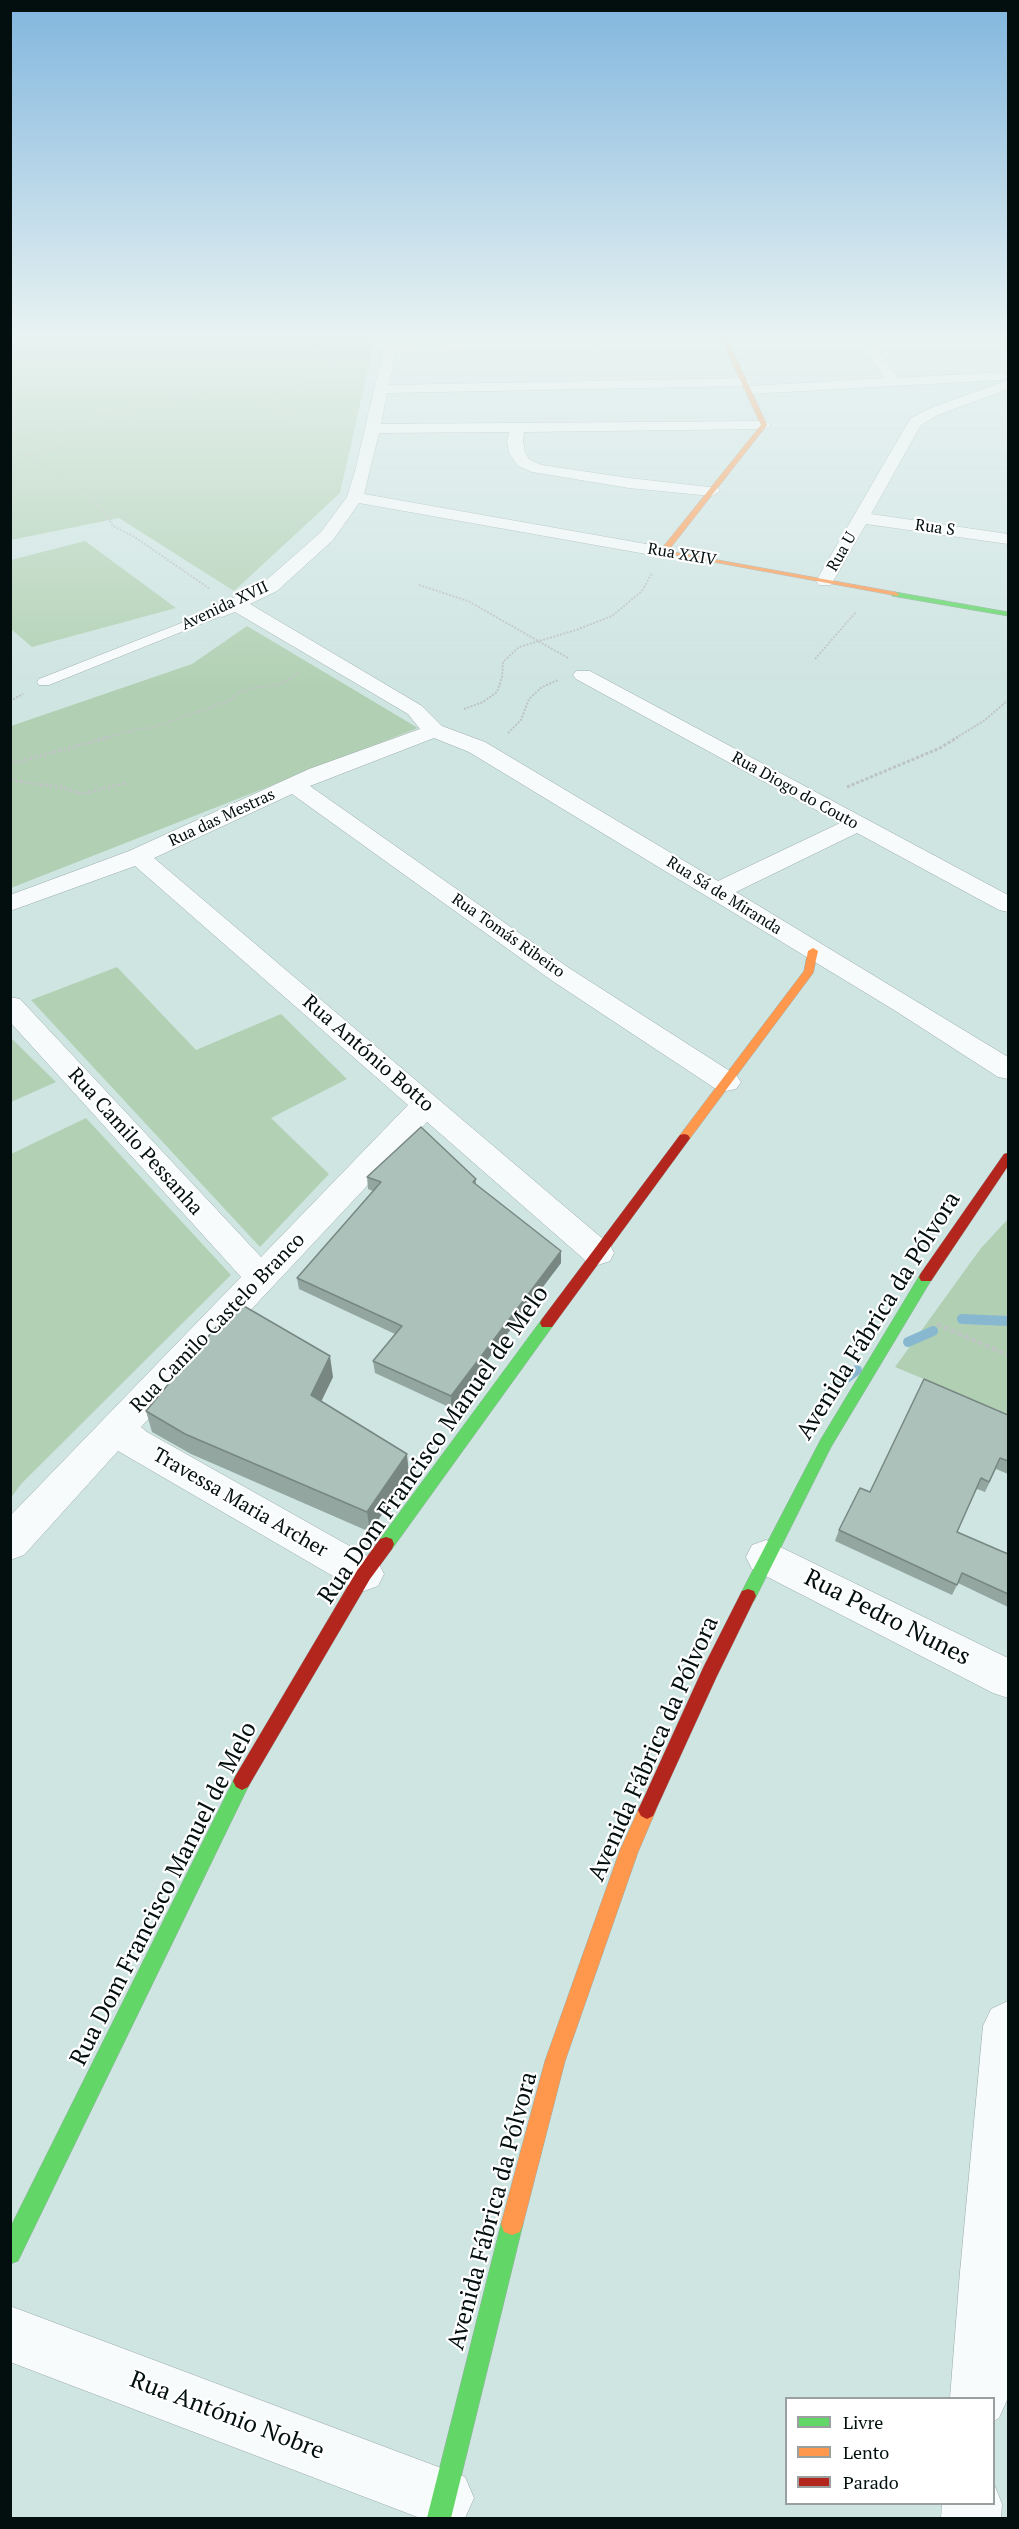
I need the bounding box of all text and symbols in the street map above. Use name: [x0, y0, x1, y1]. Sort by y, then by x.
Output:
street label: Rua S: [914, 516, 956, 540]
street label: Rua U: [823, 529, 861, 575]
street label: Rua XXIV: [646, 540, 718, 570]
street label: Avenida XVII: [178, 577, 272, 635]
street label: Rua Diogo do Couto: [728, 748, 862, 834]
street label: Rua das Mestras: [166, 785, 278, 851]
street label: Rua Sá de Miranda: [663, 853, 785, 939]
street label: Rua Tomás Ribeiro: [448, 890, 568, 982]
street label: Rua António Botto: [297, 990, 439, 1118]
street label: Rua Camilo Pessanha: [63, 1063, 207, 1221]
street label: Avenida Fábrica da Pólvora: [791, 1187, 967, 1445]
street label: Rua Camilo Castelo Branco: [126, 1228, 310, 1418]
street label: Rua Dom Francisco Manuel de Melo: [313, 1280, 555, 1610]
street label: Travessa Maria Archer: [148, 1443, 332, 1563]
street label: Rua Pedro Nunes: [799, 1564, 975, 1672]
street label: Avenida Fábrica da Pólvora: [583, 1612, 725, 1886]
street label: Rua Dom Francisco Manuel de Melo: [64, 1717, 264, 2071]
street label: Avenida Fábrica da Pólvora: [442, 2069, 544, 2353]
street label: Rua António Nobre: [126, 2366, 328, 2466]
legend: [785, 2397, 995, 2505]
text: Livre: [843, 2410, 883, 2434]
text: Lento: [843, 2440, 889, 2464]
text: Parado: [843, 2470, 899, 2494]

